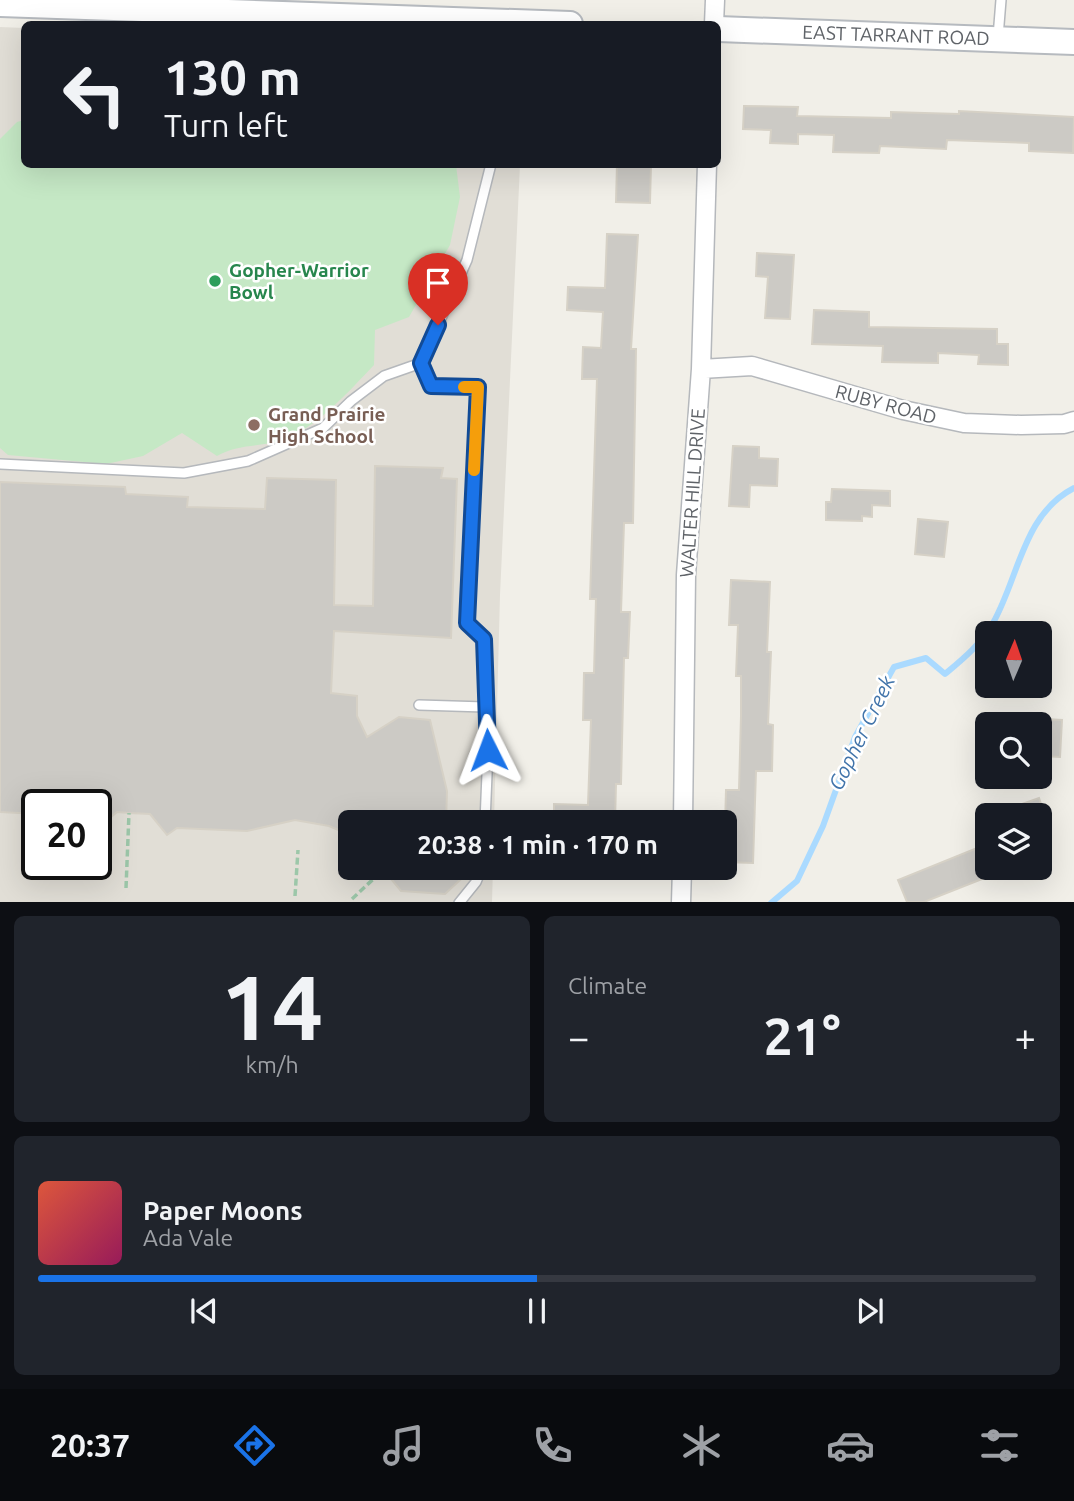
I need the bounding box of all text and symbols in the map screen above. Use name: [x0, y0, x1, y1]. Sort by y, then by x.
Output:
street label: EAST TARRANT ROAD: [802, 21, 990, 49]
icon: left: [49, 49, 140, 140]
text: 130 m: [164, 49, 301, 104]
text: Turn left: [164, 107, 288, 143]
pin: [408, 253, 468, 325]
place label: Gopher-Warrior Bowl: [229, 259, 369, 303]
icon: arrive: [419, 264, 457, 302]
marker: Gopher-Warrior Bowl: [207, 273, 223, 289]
street label: RUBY ROAD: [833, 380, 939, 428]
place label: Grand Prairie High School: [268, 403, 386, 447]
street label: WALTER HILL DRIVE: [675, 408, 709, 578]
marker: Grand Prairie High School: [246, 417, 262, 433]
north arrow: [975, 621, 1052, 698]
map controls: [975, 621, 1052, 880]
water label: Gopher Creek: [823, 671, 899, 794]
button: search: [975, 712, 1052, 789]
position arrow: [451, 713, 525, 787]
speed limit sign: 20: [21, 789, 112, 880]
button: layers: [975, 803, 1052, 880]
text: 20:38 · 1 min · 170 m: [417, 830, 658, 859]
text: 14: [221, 955, 323, 1057]
text: Climate: [568, 973, 647, 998]
text: 21°: [763, 1007, 841, 1065]
text: −: [568, 1016, 589, 1058]
text: +: [1015, 1016, 1036, 1058]
text: km/h: [245, 1052, 299, 1077]
text: Paper Moons: [143, 1196, 302, 1225]
text: Ada Vale: [143, 1225, 233, 1250]
icon: previous: [185, 1292, 223, 1330]
icon: pause: [518, 1292, 556, 1330]
icon: next: [851, 1292, 889, 1330]
icon: directions: [230, 1421, 279, 1470]
icon: music: [379, 1421, 428, 1470]
icon: phone: [528, 1421, 577, 1470]
icon: climate: [677, 1421, 726, 1470]
icon: car: [826, 1421, 875, 1470]
icon: filters: [975, 1421, 1024, 1470]
text: 20:37: [50, 1427, 130, 1463]

